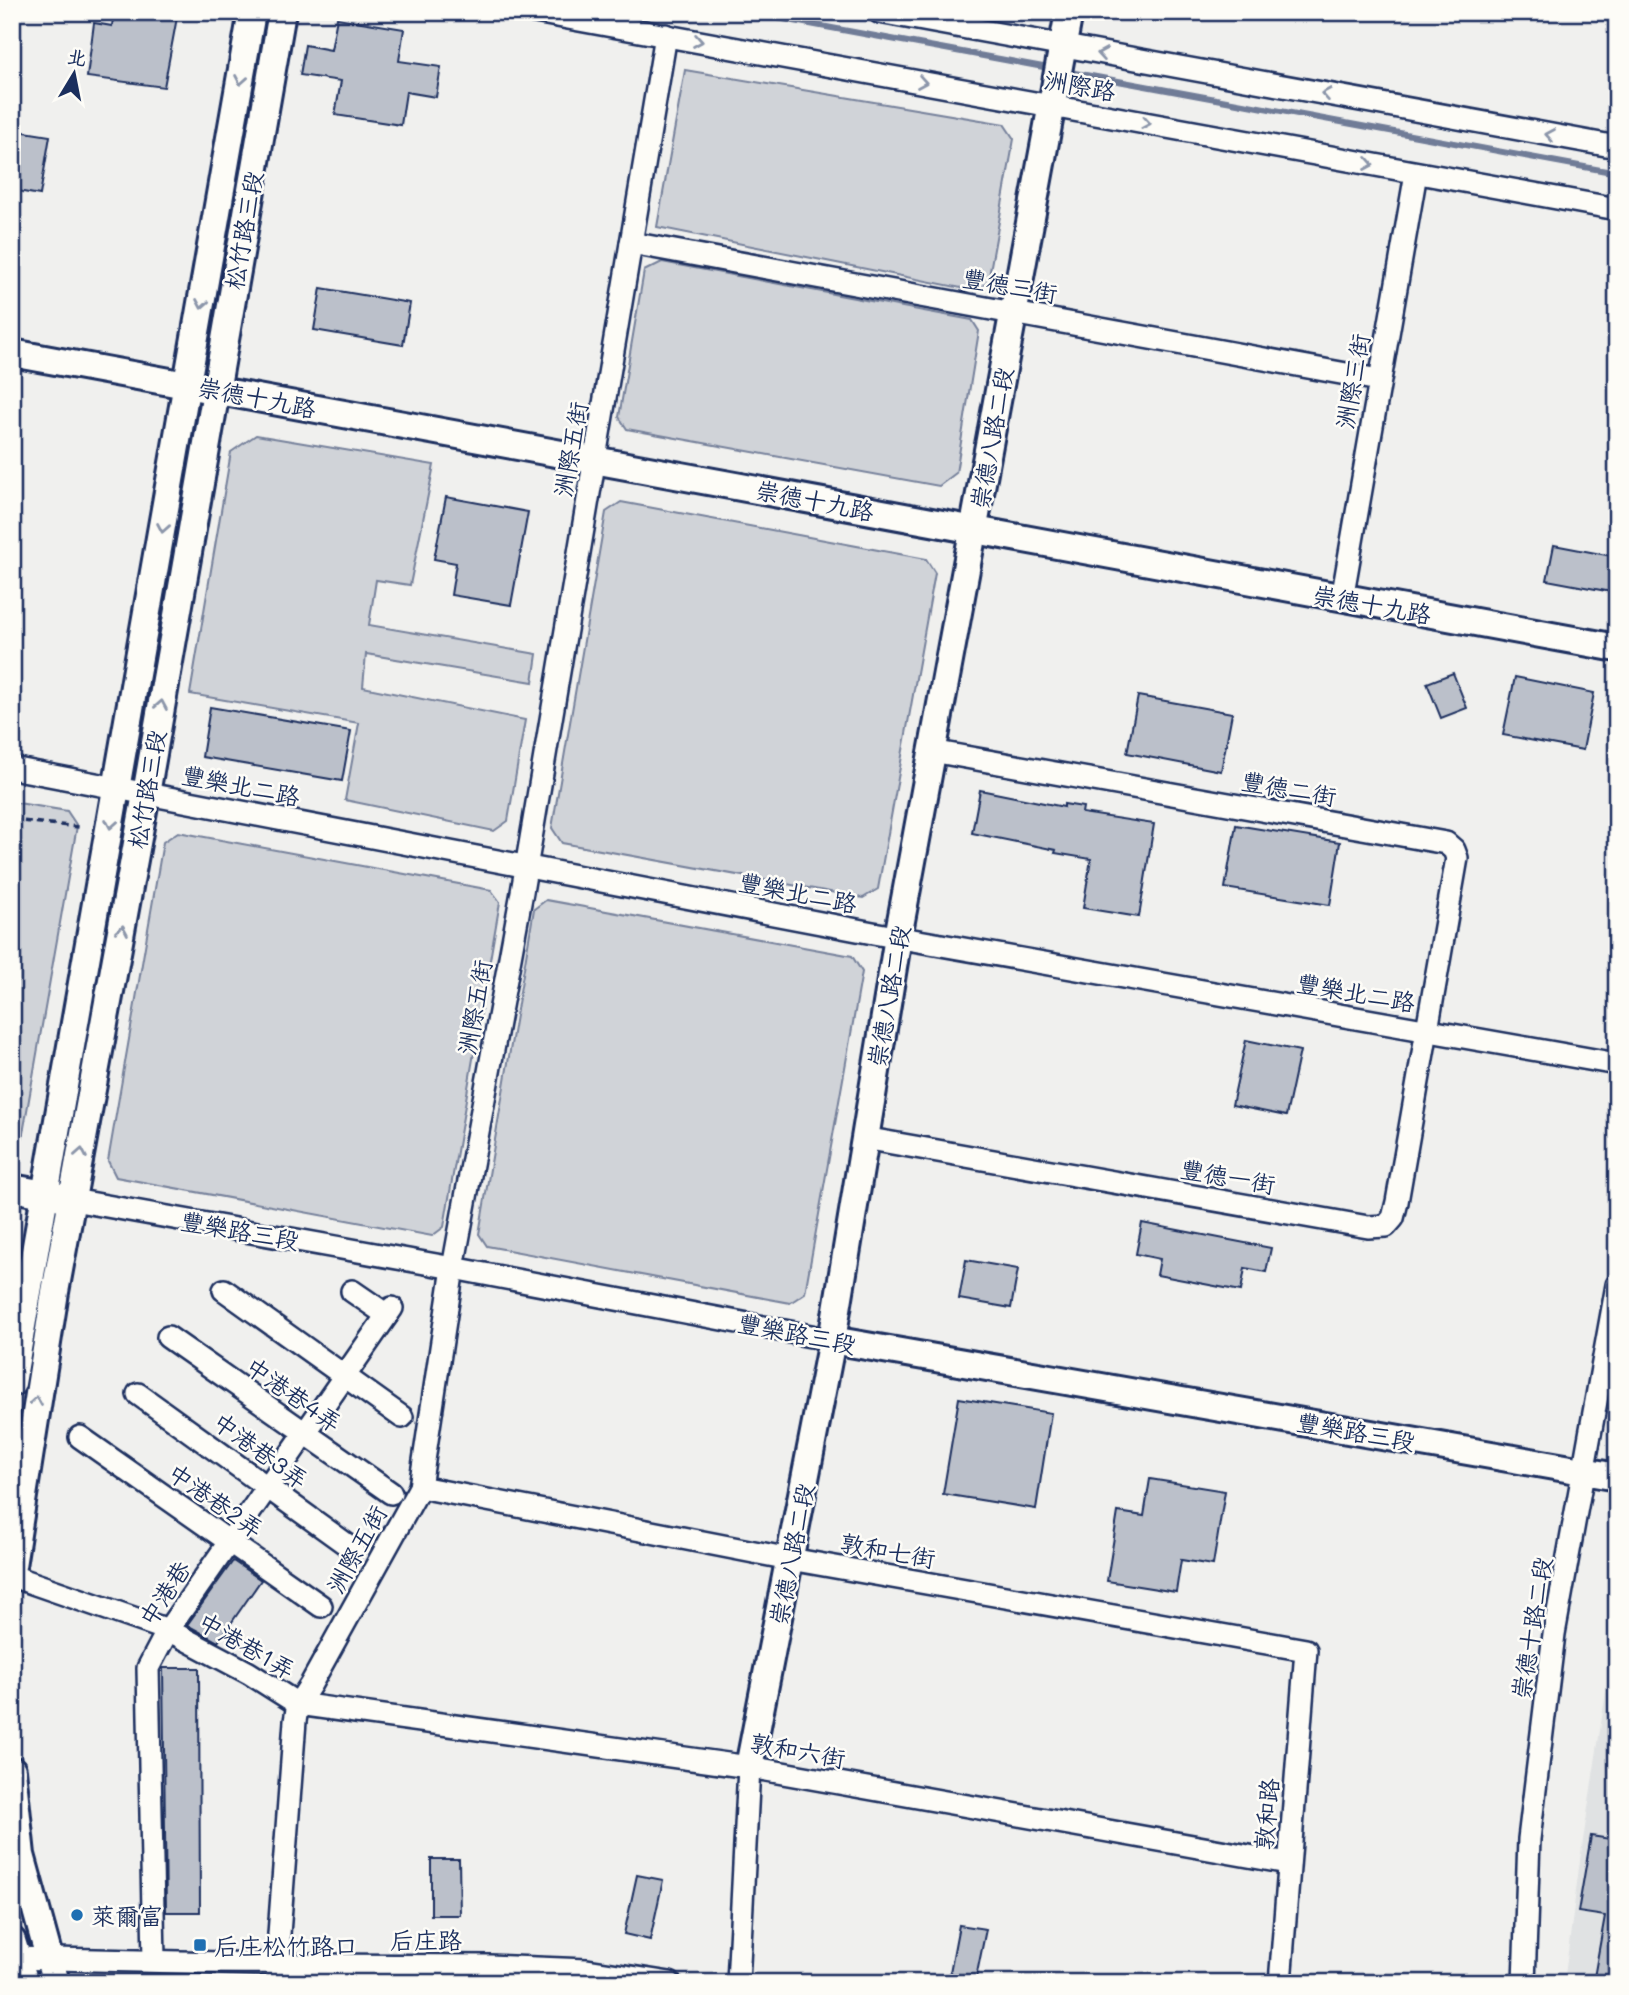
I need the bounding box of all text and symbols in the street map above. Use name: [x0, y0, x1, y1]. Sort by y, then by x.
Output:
one-way arrow: [692, 33, 704, 48]
north arrow: [38, 38, 108, 108]
text: 北: [66, 43, 89, 71]
one-way arrow: [1096, 47, 1108, 62]
street label: 洲際路: [1042, 63, 1118, 107]
one-way arrow: [234, 74, 249, 85]
one-way arrow: [916, 74, 928, 89]
one-way arrow: [1320, 87, 1332, 102]
one-way arrow: [1140, 115, 1152, 130]
one-way arrow: [1544, 128, 1556, 143]
one-way arrow: [1363, 156, 1375, 171]
street label: 松竹路三段: [217, 168, 269, 292]
street label: 豐德三街: [960, 261, 1060, 309]
one-way arrow: [195, 298, 210, 310]
street label: 洲際三街: [1328, 331, 1376, 431]
street label: 崇德八路二段: [963, 364, 1019, 512]
street label: 崇德十九路: [195, 370, 319, 424]
street label: 洲際五街: [546, 399, 594, 499]
street label: 崇德十九路: [753, 473, 877, 527]
one-way arrow: [156, 522, 171, 534]
street label: 崇德十九路: [1310, 578, 1434, 630]
one-way arrow: [153, 700, 168, 711]
street label: 松竹路三段: [120, 727, 172, 851]
street label: 豐樂北二路: [179, 758, 303, 812]
street label: 豐德二街: [1239, 764, 1339, 812]
one-way arrow: [104, 818, 119, 830]
street label: 豐樂北二路: [736, 865, 860, 919]
street label: 崇德八路二段: [860, 922, 916, 1070]
one-way arrow: [114, 924, 129, 935]
street label: 洲際五街: [450, 957, 498, 1057]
street label: 豐樂北二路: [1294, 966, 1418, 1018]
one-way arrow: [73, 1147, 88, 1159]
street label: 豐德一街: [1178, 1152, 1278, 1200]
street label: 豐樂路三段: [178, 1204, 302, 1256]
street label: 豐樂路三段: [735, 1306, 859, 1360]
street label: 中港巷4弄: [240, 1350, 348, 1438]
one-way arrow: [28, 1395, 43, 1407]
street label: 中港巷3弄: [207, 1405, 315, 1495]
street label: 豐樂路三段: [1294, 1405, 1418, 1457]
street label: 中港巷2弄: [162, 1456, 270, 1544]
street label: 崇德八路二段: [762, 1480, 820, 1628]
street label: 洲際五街: [319, 1500, 393, 1598]
street label: 敦和七街: [838, 1526, 938, 1574]
street label: 中港巷: [131, 1554, 197, 1632]
street label: 崇德十路二段: [1504, 1554, 1558, 1702]
street label: 中港巷1弄: [193, 1605, 301, 1685]
street label: 敦和六街: [748, 1726, 848, 1774]
street label: 敦和路: [1247, 1777, 1285, 1851]
place label: 萊爾富: [91, 1900, 163, 1931]
marker: 萊爾富: [69, 1907, 85, 1923]
street label: 后庄路: [390, 1924, 462, 1955]
place label: 后庄松竹路口: [214, 1930, 358, 1961]
marker: 后庄松竹路口: [192, 1937, 208, 1953]

